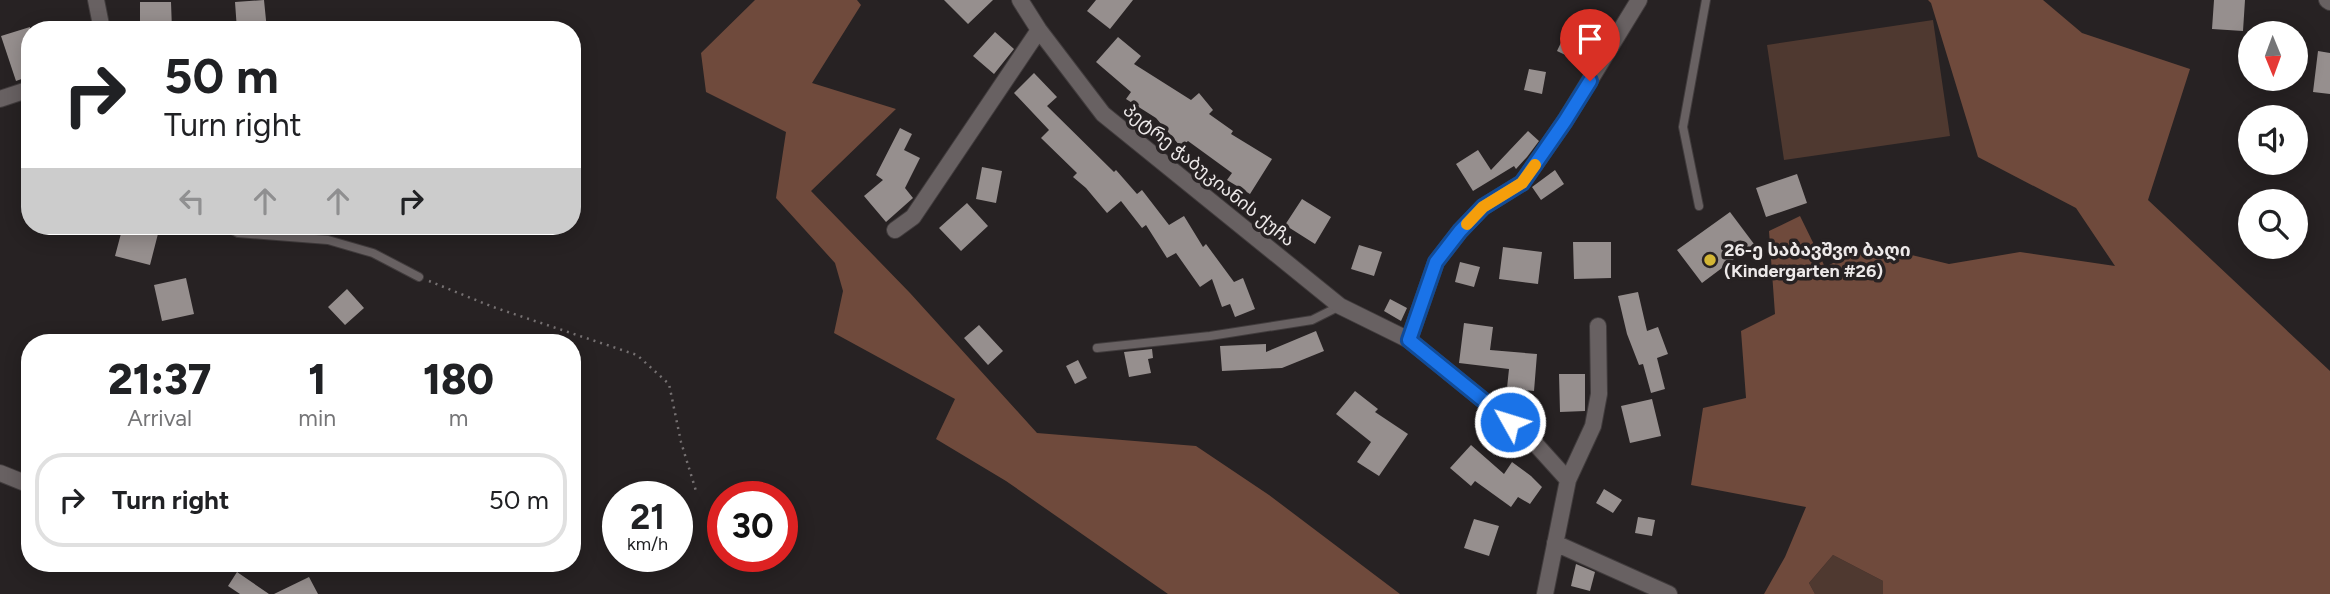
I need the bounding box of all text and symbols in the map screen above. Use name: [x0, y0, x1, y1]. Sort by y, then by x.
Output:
pin: [1560, 9, 1620, 81]
icon: arrive: [1571, 20, 1609, 58]
north arrow: [2238, 21, 2308, 91]
map controls: [2238, 21, 2308, 259]
text: 50 m: [164, 46, 279, 105]
icon: right: [49, 49, 140, 140]
street label: პეტრე ჭაბუკიანის ქუჩა: [1119, 99, 1299, 251]
button: sound: [2238, 105, 2308, 175]
text: Turn right: [164, 106, 302, 144]
icon: left: [173, 182, 211, 220]
icon: ahead: [246, 182, 284, 220]
icon: ahead: [319, 182, 357, 220]
icon: right: [392, 182, 430, 220]
button: search: [2238, 189, 2308, 259]
place label: 26-ე საბავშვო ბაღი (Kindergarten #26): [1724, 239, 1911, 282]
marker: 26-ე საბავშვო ბაღი (Kindergarten #26): [1702, 252, 1718, 268]
text: 21:37: [108, 354, 211, 405]
text: 1: [308, 354, 326, 405]
text: 180: [423, 354, 494, 405]
position arrow: [1473, 385, 1547, 459]
text: Arrival: [127, 404, 192, 432]
text: min: [298, 404, 336, 432]
text: m: [449, 404, 468, 432]
icon: right: [53, 481, 91, 519]
speed limit sign: 30: [707, 481, 798, 572]
text: Turn right: [112, 484, 229, 516]
text: 50 m: [489, 484, 549, 516]
text: 21: [630, 496, 665, 538]
text: km/h: [627, 533, 668, 555]

